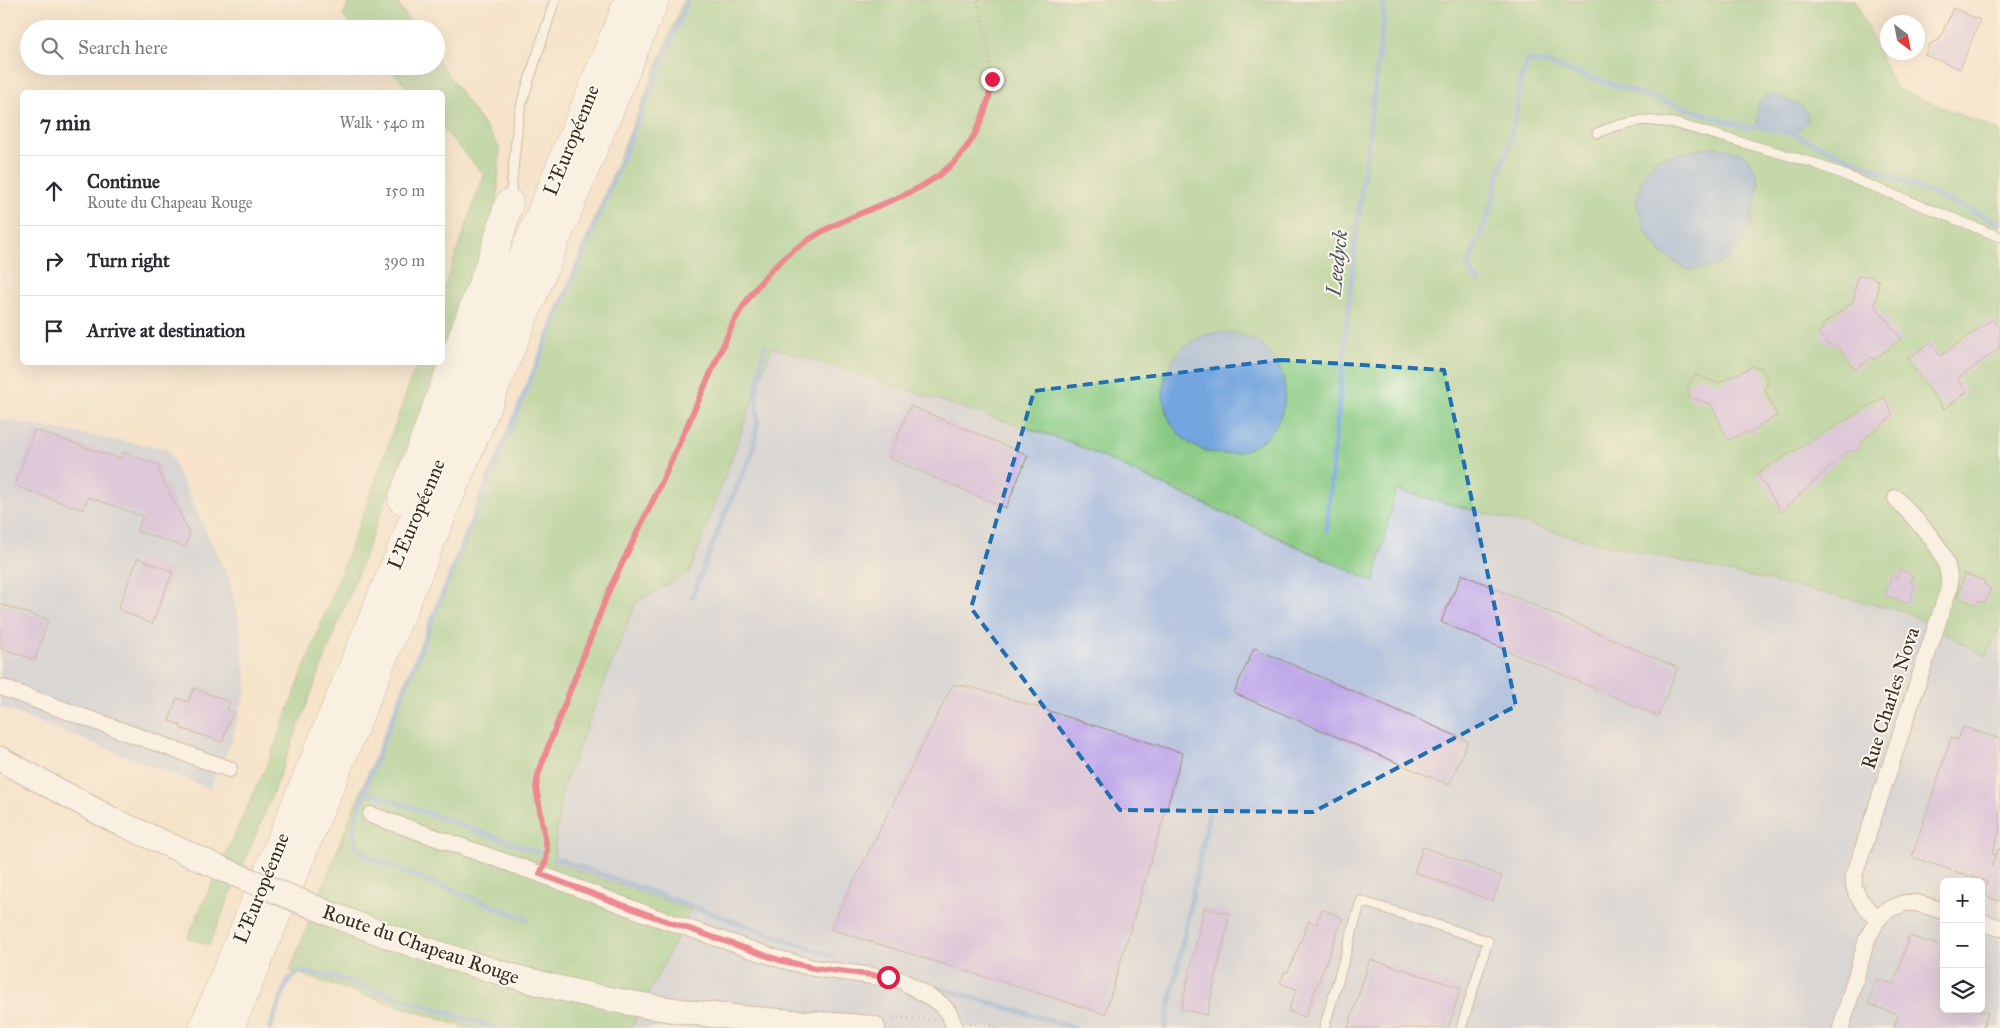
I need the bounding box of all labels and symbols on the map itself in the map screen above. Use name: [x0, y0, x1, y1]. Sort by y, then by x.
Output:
north arrow: [1880, 15, 1925, 60]
route end: [981, 68, 1004, 91]
street label: L'Européenne: [538, 81, 604, 199]
water label: Leedyck: [1321, 228, 1353, 298]
street label: L'Européenne: [382, 455, 450, 573]
street label: Rue Charles Nova: [1856, 624, 1924, 772]
street label: L'Européenne: [228, 829, 294, 947]
street label: Route du Chapeau Rouge: [319, 899, 523, 990]
route start: [877, 966, 900, 989]

